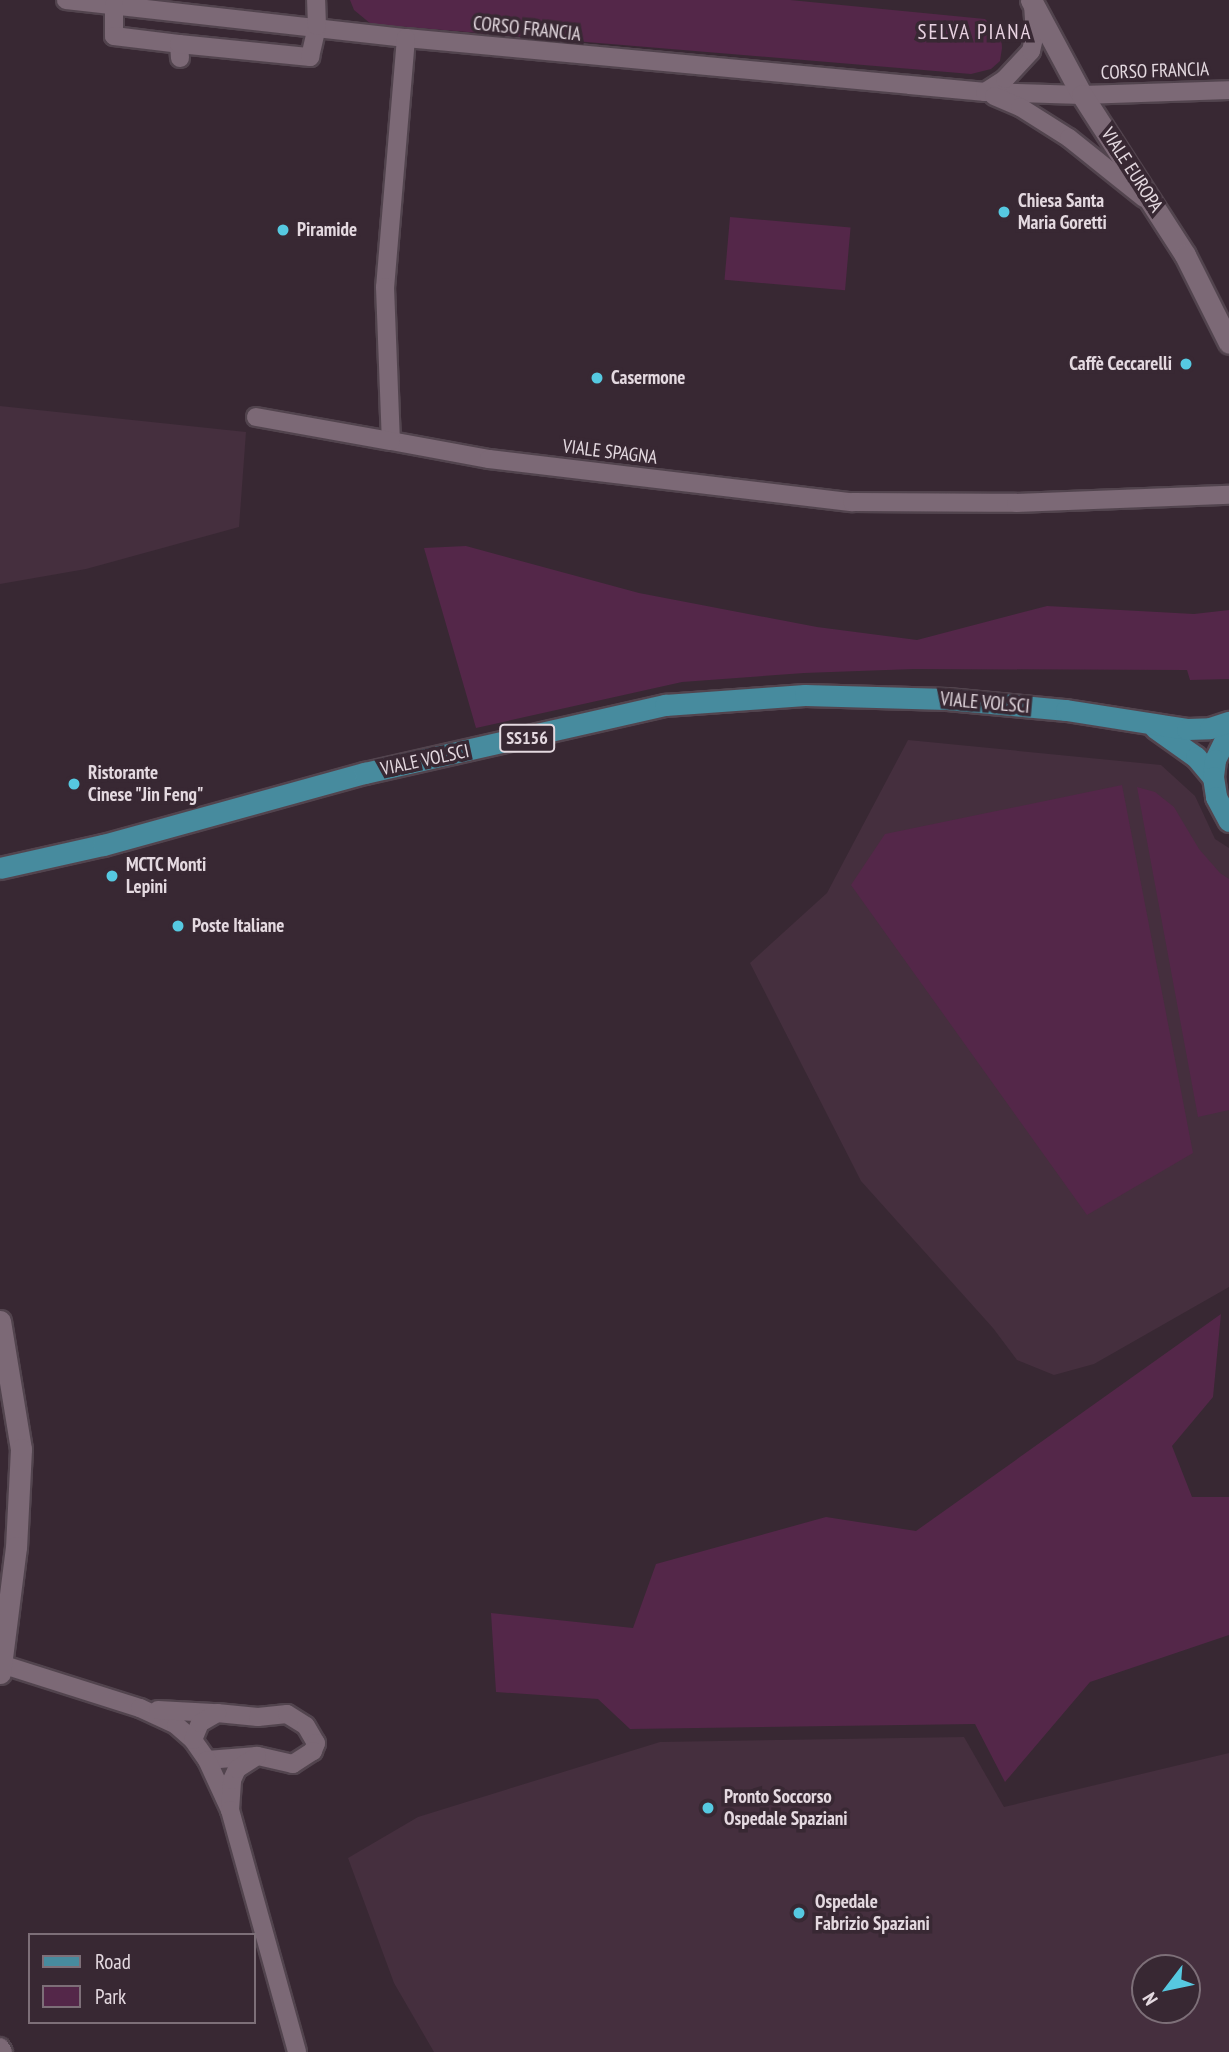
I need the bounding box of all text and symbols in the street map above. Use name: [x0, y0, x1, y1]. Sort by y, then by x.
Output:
street label: CORSO FRANCIA: [472, 12, 582, 46]
district label: SELVA PIANA: [919, 19, 1031, 45]
street label: CORSO FRANCIA: [1100, 58, 1210, 84]
street label: VIALE EUROPA: [1096, 124, 1168, 216]
place label: Chiesa Santa Maria Goretti: [1018, 190, 1107, 234]
marker: Chiesa Santa Maria Goretti: [996, 204, 1012, 220]
place label: Piramide: [297, 219, 357, 241]
marker: Piramide: [275, 222, 291, 238]
place label: Caffè Ceccarelli: [1069, 353, 1172, 375]
marker: Caffè Ceccarelli: [1178, 356, 1194, 372]
place label: Casermone: [611, 367, 685, 389]
marker: Casermone: [589, 370, 605, 386]
street label: VIALE SPAGNA: [561, 435, 659, 469]
street label: VIALE VOLSCI: [939, 688, 1031, 718]
road number: SS156: [499, 724, 555, 752]
street label: VIALE VOLSCI: [379, 739, 471, 781]
place label: Ristorante Cinese "Jin Feng": [88, 762, 205, 806]
marker: Ristorante Cinese "Jin Feng": [66, 776, 82, 792]
place label: MCTC Monti Lepini: [126, 854, 207, 898]
marker: MCTC Monti Lepini: [104, 868, 120, 884]
place label: Poste Italiane: [192, 915, 284, 937]
marker: Poste Italiane: [170, 918, 186, 934]
place label: Pronto Soccorso Ospedale Spaziani: [724, 1786, 848, 1830]
marker: Pronto Soccorso Ospedale Spaziani: [698, 1798, 718, 1818]
place label: Ospedale Fabrizio Spaziani: [815, 1891, 930, 1935]
marker: Ospedale Fabrizio Spaziani: [789, 1903, 809, 1923]
legend: [28, 1933, 256, 2024]
text: Road: [95, 1948, 131, 1975]
north arrow: [1131, 1954, 1201, 2024]
text: Park: [95, 1983, 126, 2010]
text: N: [1137, 1988, 1163, 2010]

